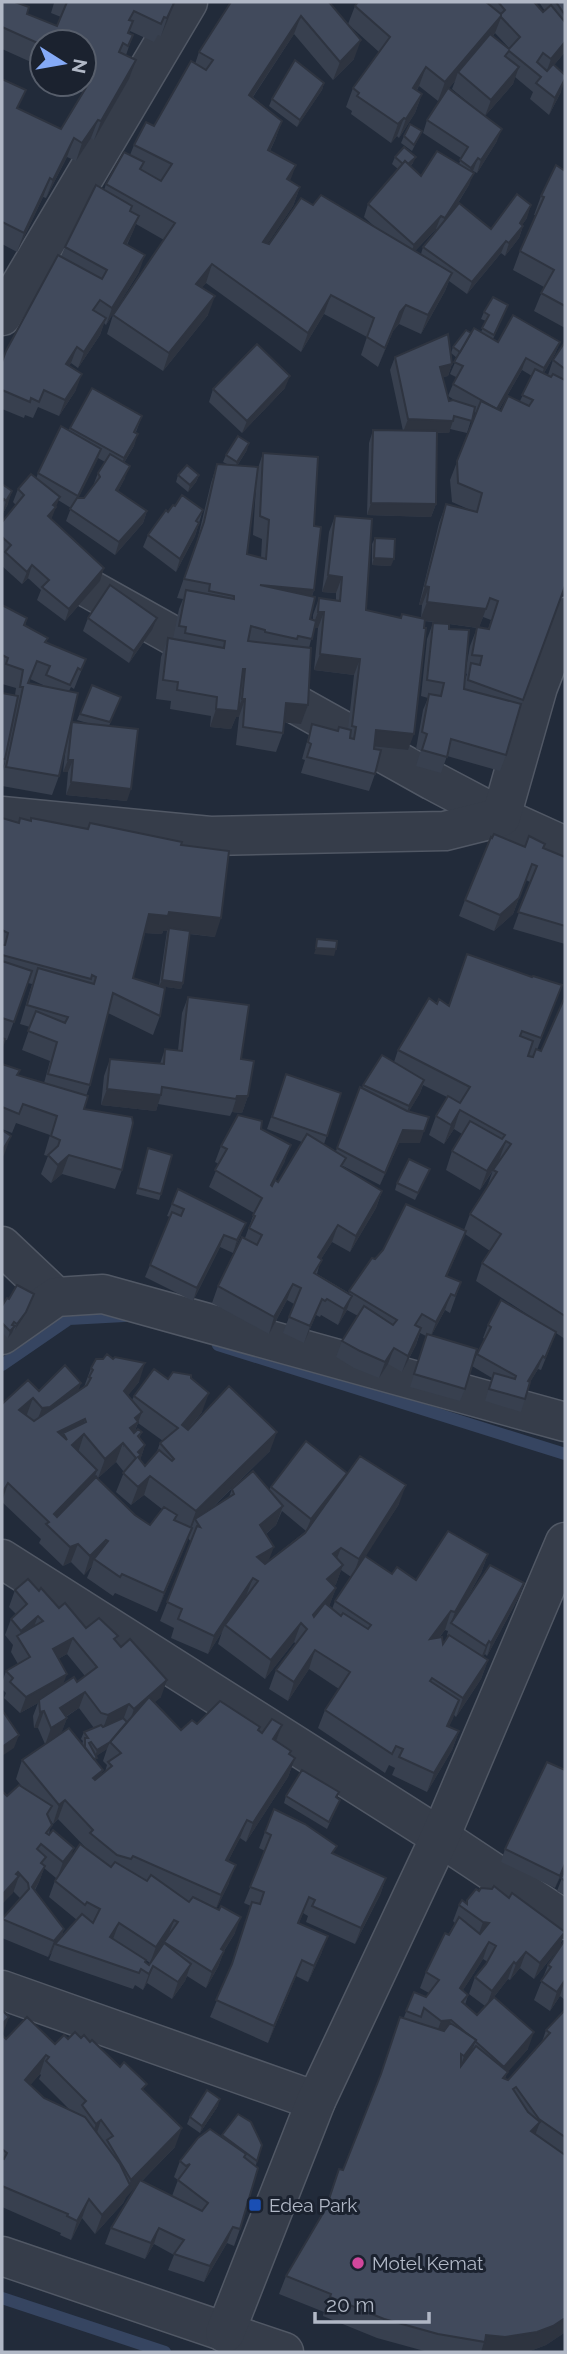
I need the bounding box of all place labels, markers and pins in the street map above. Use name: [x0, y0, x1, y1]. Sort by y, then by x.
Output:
place label: Edea Park: [269, 2194, 357, 2216]
marker: Edea Park: [247, 2197, 263, 2213]
place label: Motel Kemat: [372, 2252, 484, 2274]
marker: Motel Kemat: [350, 2255, 366, 2271]

